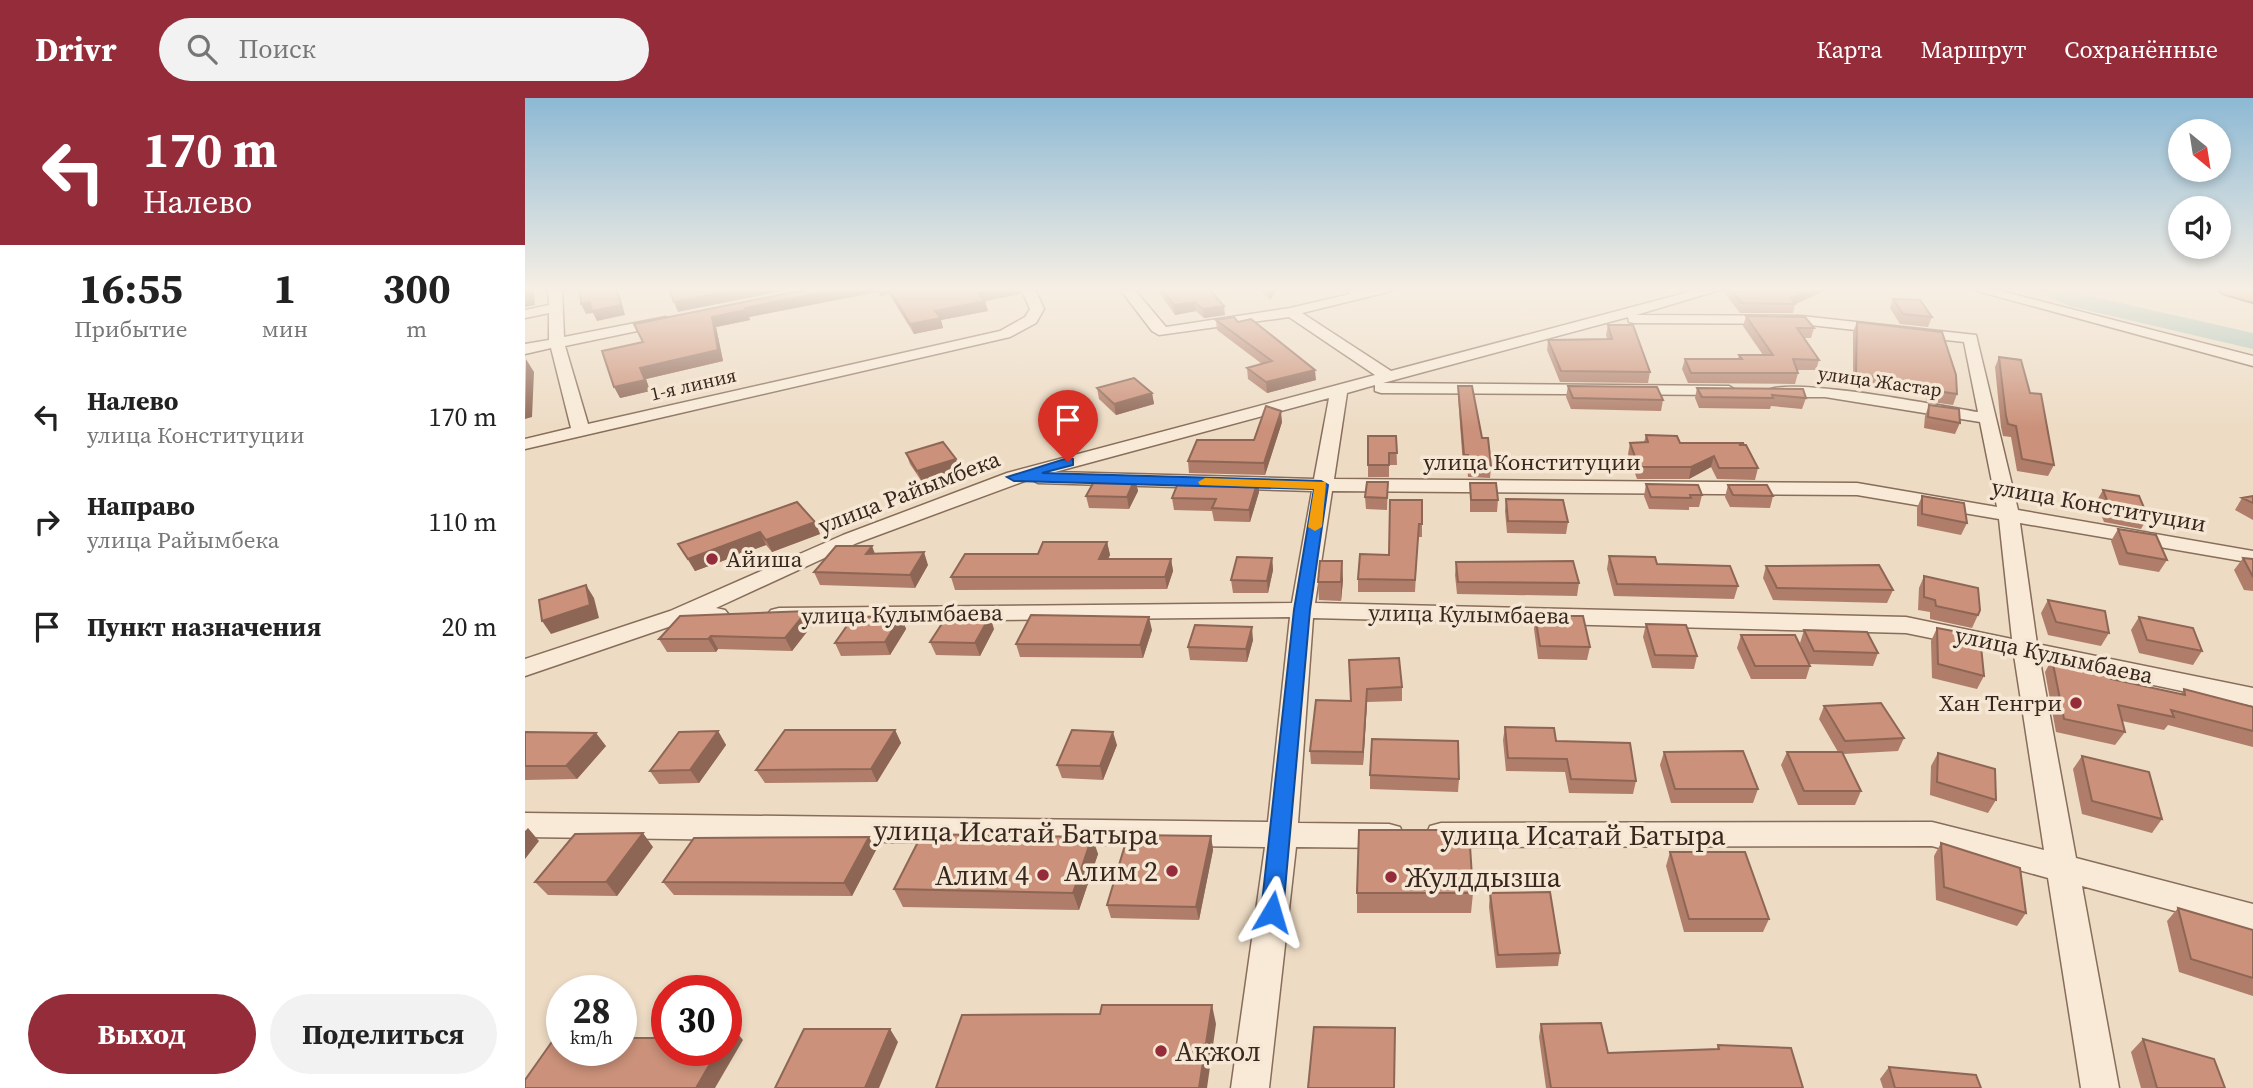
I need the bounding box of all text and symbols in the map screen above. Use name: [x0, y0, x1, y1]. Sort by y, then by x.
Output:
search box: [159, 18, 649, 81]
text: Drivr: [35, 27, 117, 72]
icon: search: [183, 30, 221, 68]
text: Поиск: [239, 31, 316, 67]
text: Карта: [1816, 33, 1882, 66]
text: Маршрут: [1920, 33, 2026, 66]
text: Сохранённые: [2064, 33, 2218, 66]
text: 170 m: [143, 116, 278, 183]
north arrow: [2168, 119, 2231, 182]
map controls: [2168, 119, 2231, 259]
icon: left: [28, 126, 119, 217]
text: Налево: [143, 180, 252, 224]
button: sound: [2168, 196, 2231, 259]
text: 16:55: [79, 259, 183, 317]
text: 1: [274, 259, 296, 317]
text: 300: [382, 259, 451, 317]
text: Прибытие: [74, 313, 187, 345]
text: мин: [262, 313, 308, 345]
text: m: [406, 313, 427, 345]
street label: улица Жастар: [1816, 359, 1944, 403]
street label: 1-я линия: [647, 361, 739, 407]
text: Налево: [87, 383, 178, 419]
pin: [1038, 390, 1098, 462]
icon: left: [28, 398, 66, 436]
text: 170 m: [429, 399, 497, 435]
icon: arrive: [1049, 401, 1087, 439]
text: улица Конституции: [87, 419, 304, 451]
street label: улица Райымбека: [813, 442, 1005, 541]
street label: улица Конституции: [1423, 446, 1641, 478]
street label: улица Конституции: [1989, 470, 2209, 540]
text: Направо: [87, 488, 195, 524]
icon: right: [28, 503, 66, 541]
text: 110 m: [429, 504, 497, 540]
text: улица Райымбека: [87, 524, 279, 556]
place label: Айиша: [726, 543, 803, 575]
marker: Айиша: [704, 551, 720, 567]
street label: улица Кулымбаева: [801, 596, 1003, 632]
street label: улица Кулымбаева: [1368, 596, 1570, 632]
icon: arrive: [28, 608, 66, 646]
text: Пункт назначения: [87, 609, 321, 645]
text: 20 m: [442, 609, 497, 645]
street label: улица Кулымбаева: [1952, 618, 2156, 692]
place label: Хан Тенгри: [1939, 687, 2062, 719]
marker: Хан Тенгри: [2068, 695, 2084, 711]
street label: улица Исатай Батыра: [873, 811, 1160, 853]
street label: улица Исатай Батыра: [1441, 816, 1726, 854]
place label: Алим 2: [1064, 852, 1158, 890]
place label: Алим 4: [935, 856, 1029, 894]
place label: Жулддызша: [1405, 858, 1562, 896]
marker: Алим 2: [1164, 863, 1180, 879]
marker: Алим 4: [1035, 867, 1051, 883]
marker: Жулддызша: [1383, 869, 1399, 885]
position arrow: [1235, 875, 1309, 949]
speed limit sign: 30: [651, 975, 742, 1066]
text: 28: [573, 987, 610, 1035]
button: Выход: [28, 994, 256, 1074]
button: Поделиться: [270, 994, 497, 1074]
text: km/h: [570, 1025, 613, 1050]
place label: Ақжол: [1175, 1032, 1261, 1070]
marker: Ақжол: [1153, 1043, 1169, 1059]

